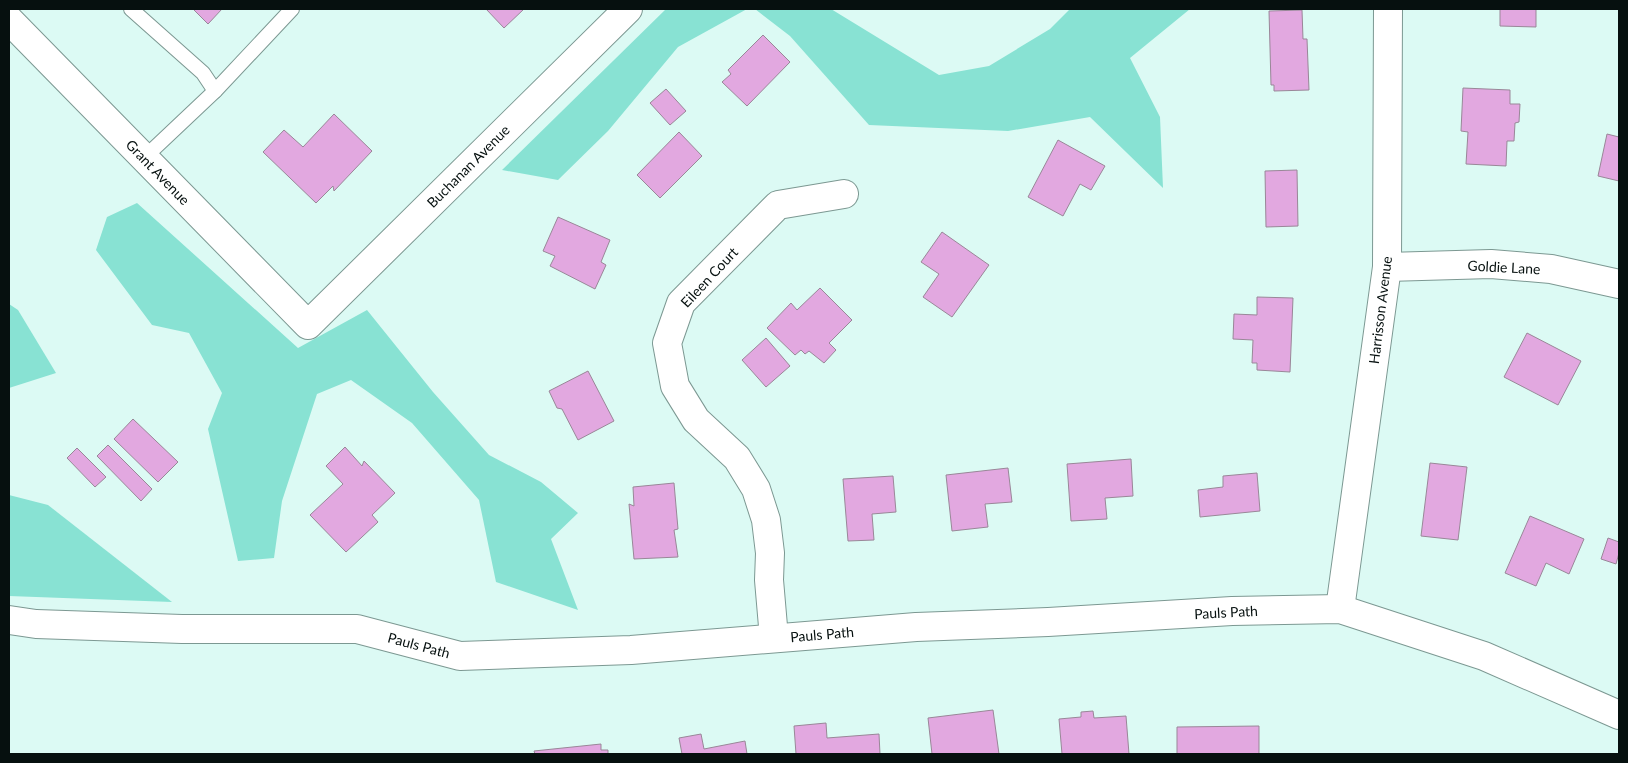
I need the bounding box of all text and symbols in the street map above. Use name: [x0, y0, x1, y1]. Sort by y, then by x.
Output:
street label: Buchanan Avenue: [423, 121, 513, 211]
street label: Grant Avenue: [123, 136, 193, 208]
street label: Eileen Court: [677, 243, 741, 311]
street label: Harrisson Avenue: [1365, 255, 1395, 365]
street label: Goldie Lane: [1467, 257, 1541, 277]
street label: Pauls Path: [1194, 602, 1258, 622]
street label: Pauls Path: [789, 623, 855, 645]
street label: Pauls Path: [386, 629, 452, 661]

